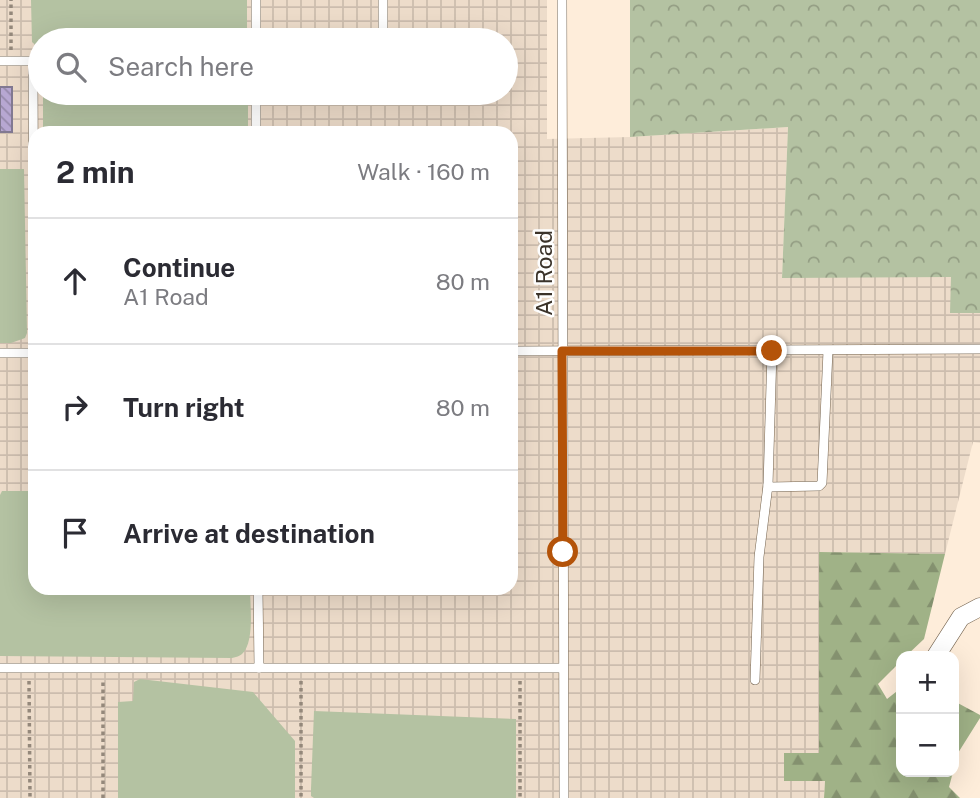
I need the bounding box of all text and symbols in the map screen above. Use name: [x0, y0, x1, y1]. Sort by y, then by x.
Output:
search box: [28, 28, 518, 105]
icon: search: [52, 48, 90, 86]
text: Search here: [108, 51, 254, 82]
text: 2 min: [56, 154, 135, 190]
text: Walk · 160 m: [357, 158, 490, 185]
street label: A1 Road: [530, 230, 557, 316]
text: Continue: [123, 252, 235, 283]
icon: ahead: [56, 262, 94, 300]
text: 80 m: [436, 268, 490, 295]
text: A1 Road: [123, 283, 209, 310]
route end: [756, 335, 787, 366]
icon: right: [56, 388, 94, 426]
text: Turn right: [123, 392, 245, 423]
text: 80 m: [436, 394, 490, 421]
icon: arrive: [56, 514, 94, 552]
text: Arrive at destination: [123, 518, 375, 549]
route start: [547, 536, 578, 567]
map controls: [896, 651, 959, 777]
button: +: [896, 651, 959, 714]
button: −: [896, 714, 959, 777]

